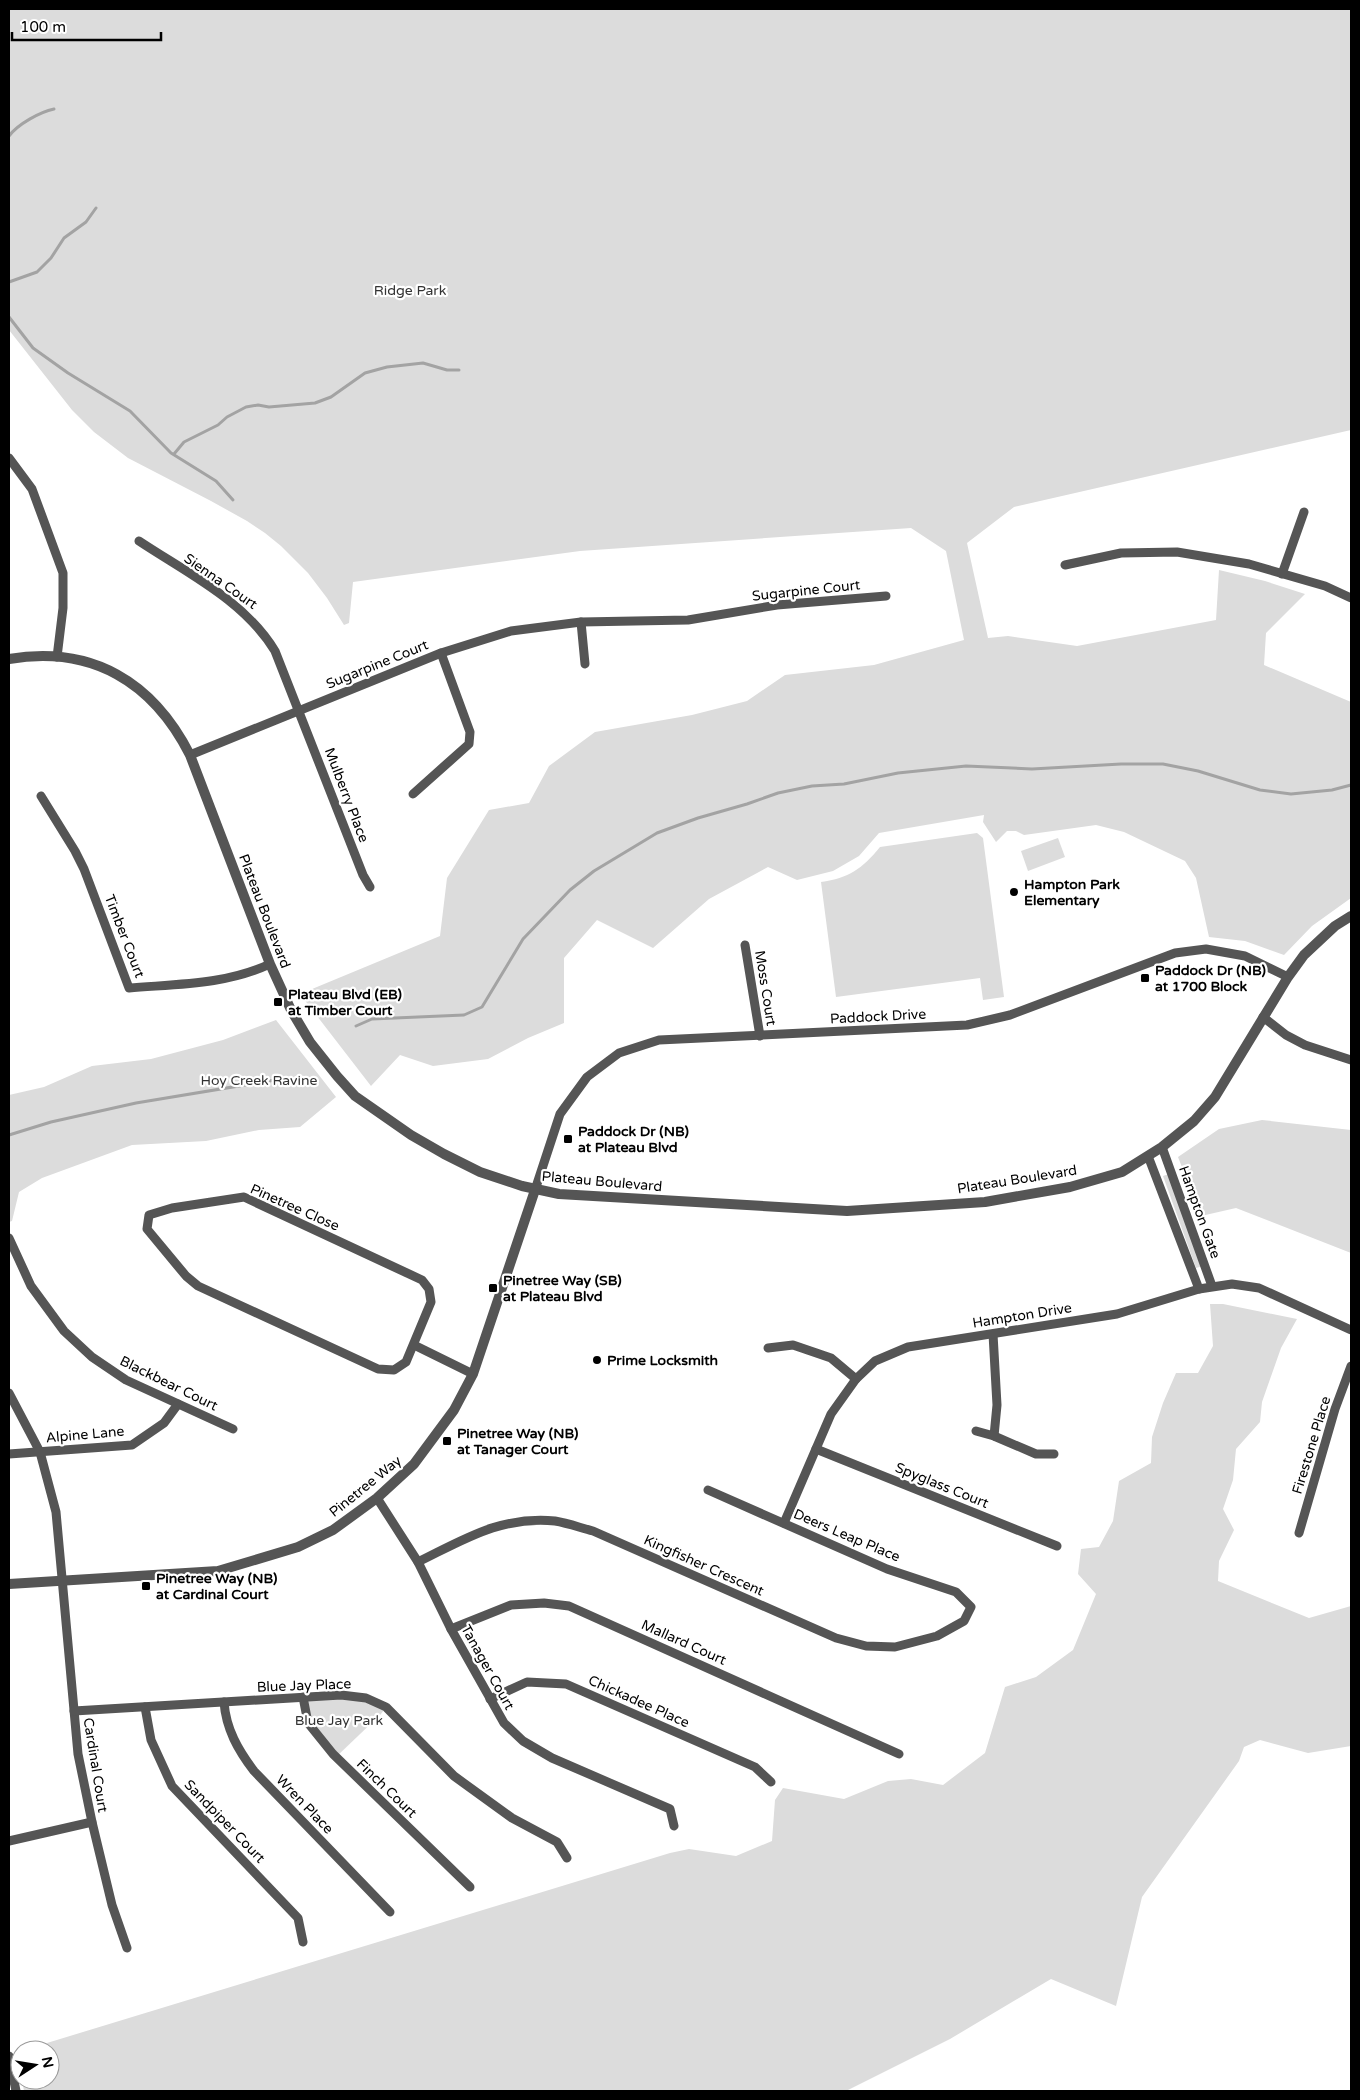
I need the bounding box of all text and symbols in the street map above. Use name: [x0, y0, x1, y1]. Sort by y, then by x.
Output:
scale bar: [12, 10, 161, 42]
text: 100 m: [20, 18, 66, 36]
park label: Ridge Park: [374, 282, 447, 299]
street label: Sienna Court: [181, 550, 261, 613]
street label: Sugarpine Court: [751, 576, 862, 605]
street label: Sugarpine Court: [324, 636, 431, 693]
street label: Mulberry Place: [321, 745, 372, 845]
street label: Plateau Boulevard: [235, 852, 294, 971]
place label: Hampton Park Elementary: [1024, 876, 1120, 909]
marker: Hampton Park Elementary: [1008, 886, 1020, 898]
street label: Timber Court: [101, 892, 148, 981]
street label: Moss Court: [751, 949, 780, 1028]
place label: Paddock Dr (NB) at 1700 Block: [1155, 962, 1266, 995]
marker: Paddock Dr (NB) at 1700 Block: [1139, 972, 1151, 984]
place label: Plateau Blvd (EB) at Timber Court: [288, 986, 402, 1019]
marker: Plateau Blvd (EB) at Timber Court: [272, 996, 284, 1008]
street label: Paddock Drive: [829, 1005, 927, 1028]
park label: Hoy Creek Ravine: [201, 1072, 318, 1089]
place label: Paddock Dr (NB) at Plateau Blvd: [578, 1123, 689, 1156]
marker: Paddock Dr (NB) at Plateau Blvd: [562, 1133, 574, 1145]
street label: Plateau Boulevard: [956, 1162, 1078, 1197]
street label: Hampton Gate: [1175, 1163, 1224, 1261]
street label: Plateau Boulevard: [541, 1168, 663, 1195]
street label: Pinetree Close: [248, 1180, 342, 1235]
place label: Pinetree Way (SB) at Plateau Blvd: [503, 1272, 622, 1305]
marker: Pinetree Way (SB) at Plateau Blvd: [487, 1282, 499, 1294]
street label: Hampton Drive: [971, 1299, 1073, 1332]
street label: Blackbear Court: [117, 1352, 221, 1415]
place label: Prime Locksmith: [607, 1352, 718, 1369]
marker: Prime Locksmith: [591, 1354, 603, 1366]
street label: Firestone Place: [1289, 1394, 1334, 1496]
street label: Alpine Lane: [45, 1423, 125, 1446]
place label: Pinetree Way (NB) at Tanager Court: [457, 1425, 578, 1458]
marker: Pinetree Way (NB) at Tanager Court: [441, 1435, 453, 1447]
street label: Pinetree Way: [326, 1452, 405, 1521]
street label: Spyglass Court: [893, 1459, 992, 1512]
street label: Deers Leap Place: [791, 1505, 903, 1566]
street label: Kingfisher Crescent: [641, 1531, 767, 1600]
place label: Pinetree Way (NB) at Cardinal Court: [156, 1570, 277, 1603]
marker: Pinetree Way (NB) at Cardinal Court: [140, 1580, 152, 1592]
street label: Mallard Court: [639, 1616, 729, 1669]
street label: Tanager Court: [457, 1622, 518, 1713]
street label: Chickadee Place: [586, 1672, 692, 1731]
street label: Blue Jay Place: [256, 1675, 352, 1696]
park label: Blue Jay Park: [295, 1712, 384, 1729]
street label: Cardinal Court: [80, 1716, 112, 1814]
street label: Finch Court: [353, 1755, 421, 1822]
street label: Wren Place: [272, 1771, 337, 1837]
street label: Sandpiper Court: [181, 1776, 269, 1867]
north arrow: [10, 2040, 60, 2090]
text: N: [38, 2055, 57, 2070]

